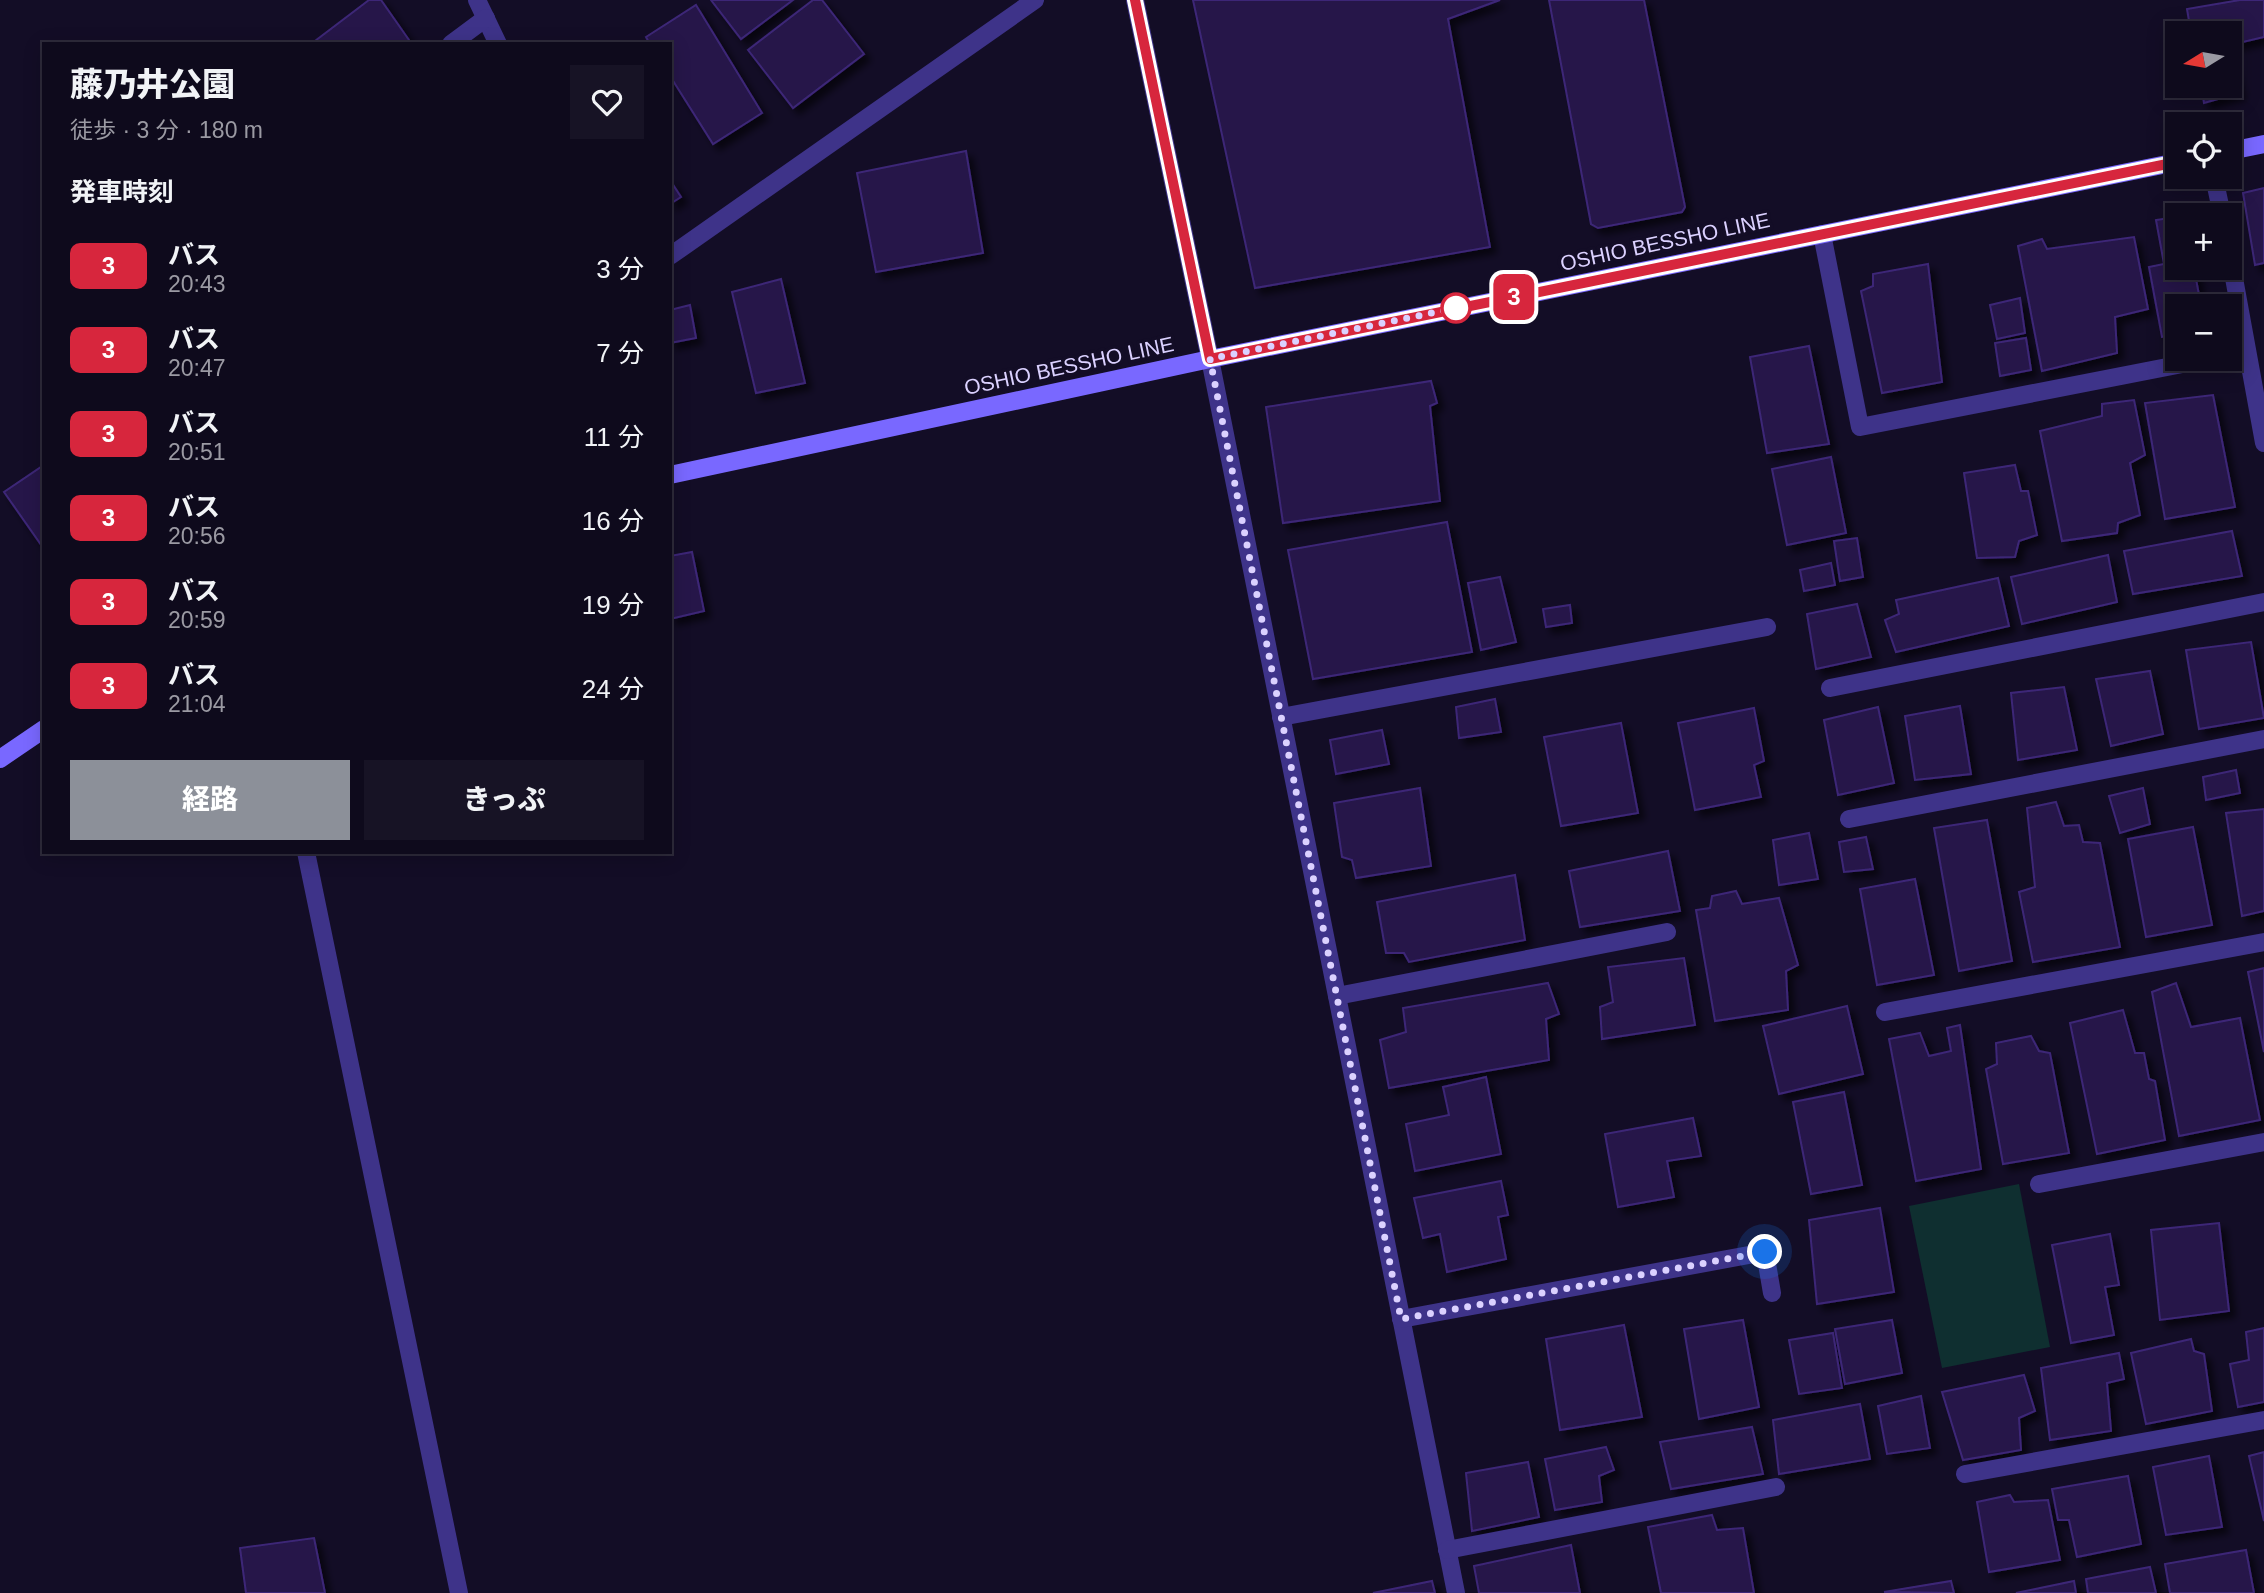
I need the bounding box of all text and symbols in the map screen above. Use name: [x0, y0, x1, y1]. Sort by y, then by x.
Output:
north arrow: [2165, 21, 2242, 98]
map controls: [2165, 21, 2242, 371]
button: heart: [570, 65, 644, 139]
text: 藤乃井公園: [70, 66, 235, 103]
button: locate: [2165, 112, 2242, 189]
text: 徒歩 · 3 分 · 180 m: [70, 117, 263, 143]
text: 発車時刻: [70, 177, 174, 207]
button: +: [2165, 203, 2242, 280]
street label: OSHIO BESSHO LINE: [1558, 208, 1772, 275]
text: バス: [168, 240, 220, 270]
text: 3: [102, 252, 115, 279]
text: 3 分: [596, 254, 644, 284]
text: 20:43: [168, 271, 226, 297]
line badge: 3: [1491, 274, 1537, 320]
text: 3: [1507, 283, 1521, 310]
unlabelled marker: [1441, 293, 1471, 323]
button: −: [2165, 294, 2242, 371]
text: バス: [168, 324, 220, 354]
street label: OSHIO BESSHO LINE: [962, 332, 1176, 399]
text: 3: [102, 336, 115, 363]
text: 7 分: [596, 338, 644, 368]
text: 20:47: [168, 355, 226, 381]
text: バス: [168, 408, 220, 438]
text: 3: [102, 420, 115, 447]
text: 11 分: [584, 422, 644, 452]
text: 20:51: [168, 439, 226, 465]
text: バス: [168, 492, 220, 522]
text: 3: [102, 504, 115, 531]
text: 16 分: [582, 506, 644, 536]
text: 20:56: [168, 523, 226, 549]
text: バス: [168, 576, 220, 606]
text: 3: [102, 588, 115, 615]
text: 19 分: [582, 590, 644, 620]
text: 20:59: [168, 607, 226, 633]
text: バス: [168, 660, 220, 690]
text: 3: [102, 672, 115, 699]
text: 24 分: [582, 674, 644, 704]
text: 21:04: [168, 691, 226, 717]
button: 経路: [70, 760, 350, 840]
button: きっぷ: [364, 760, 644, 840]
your location: [1747, 1234, 1782, 1269]

